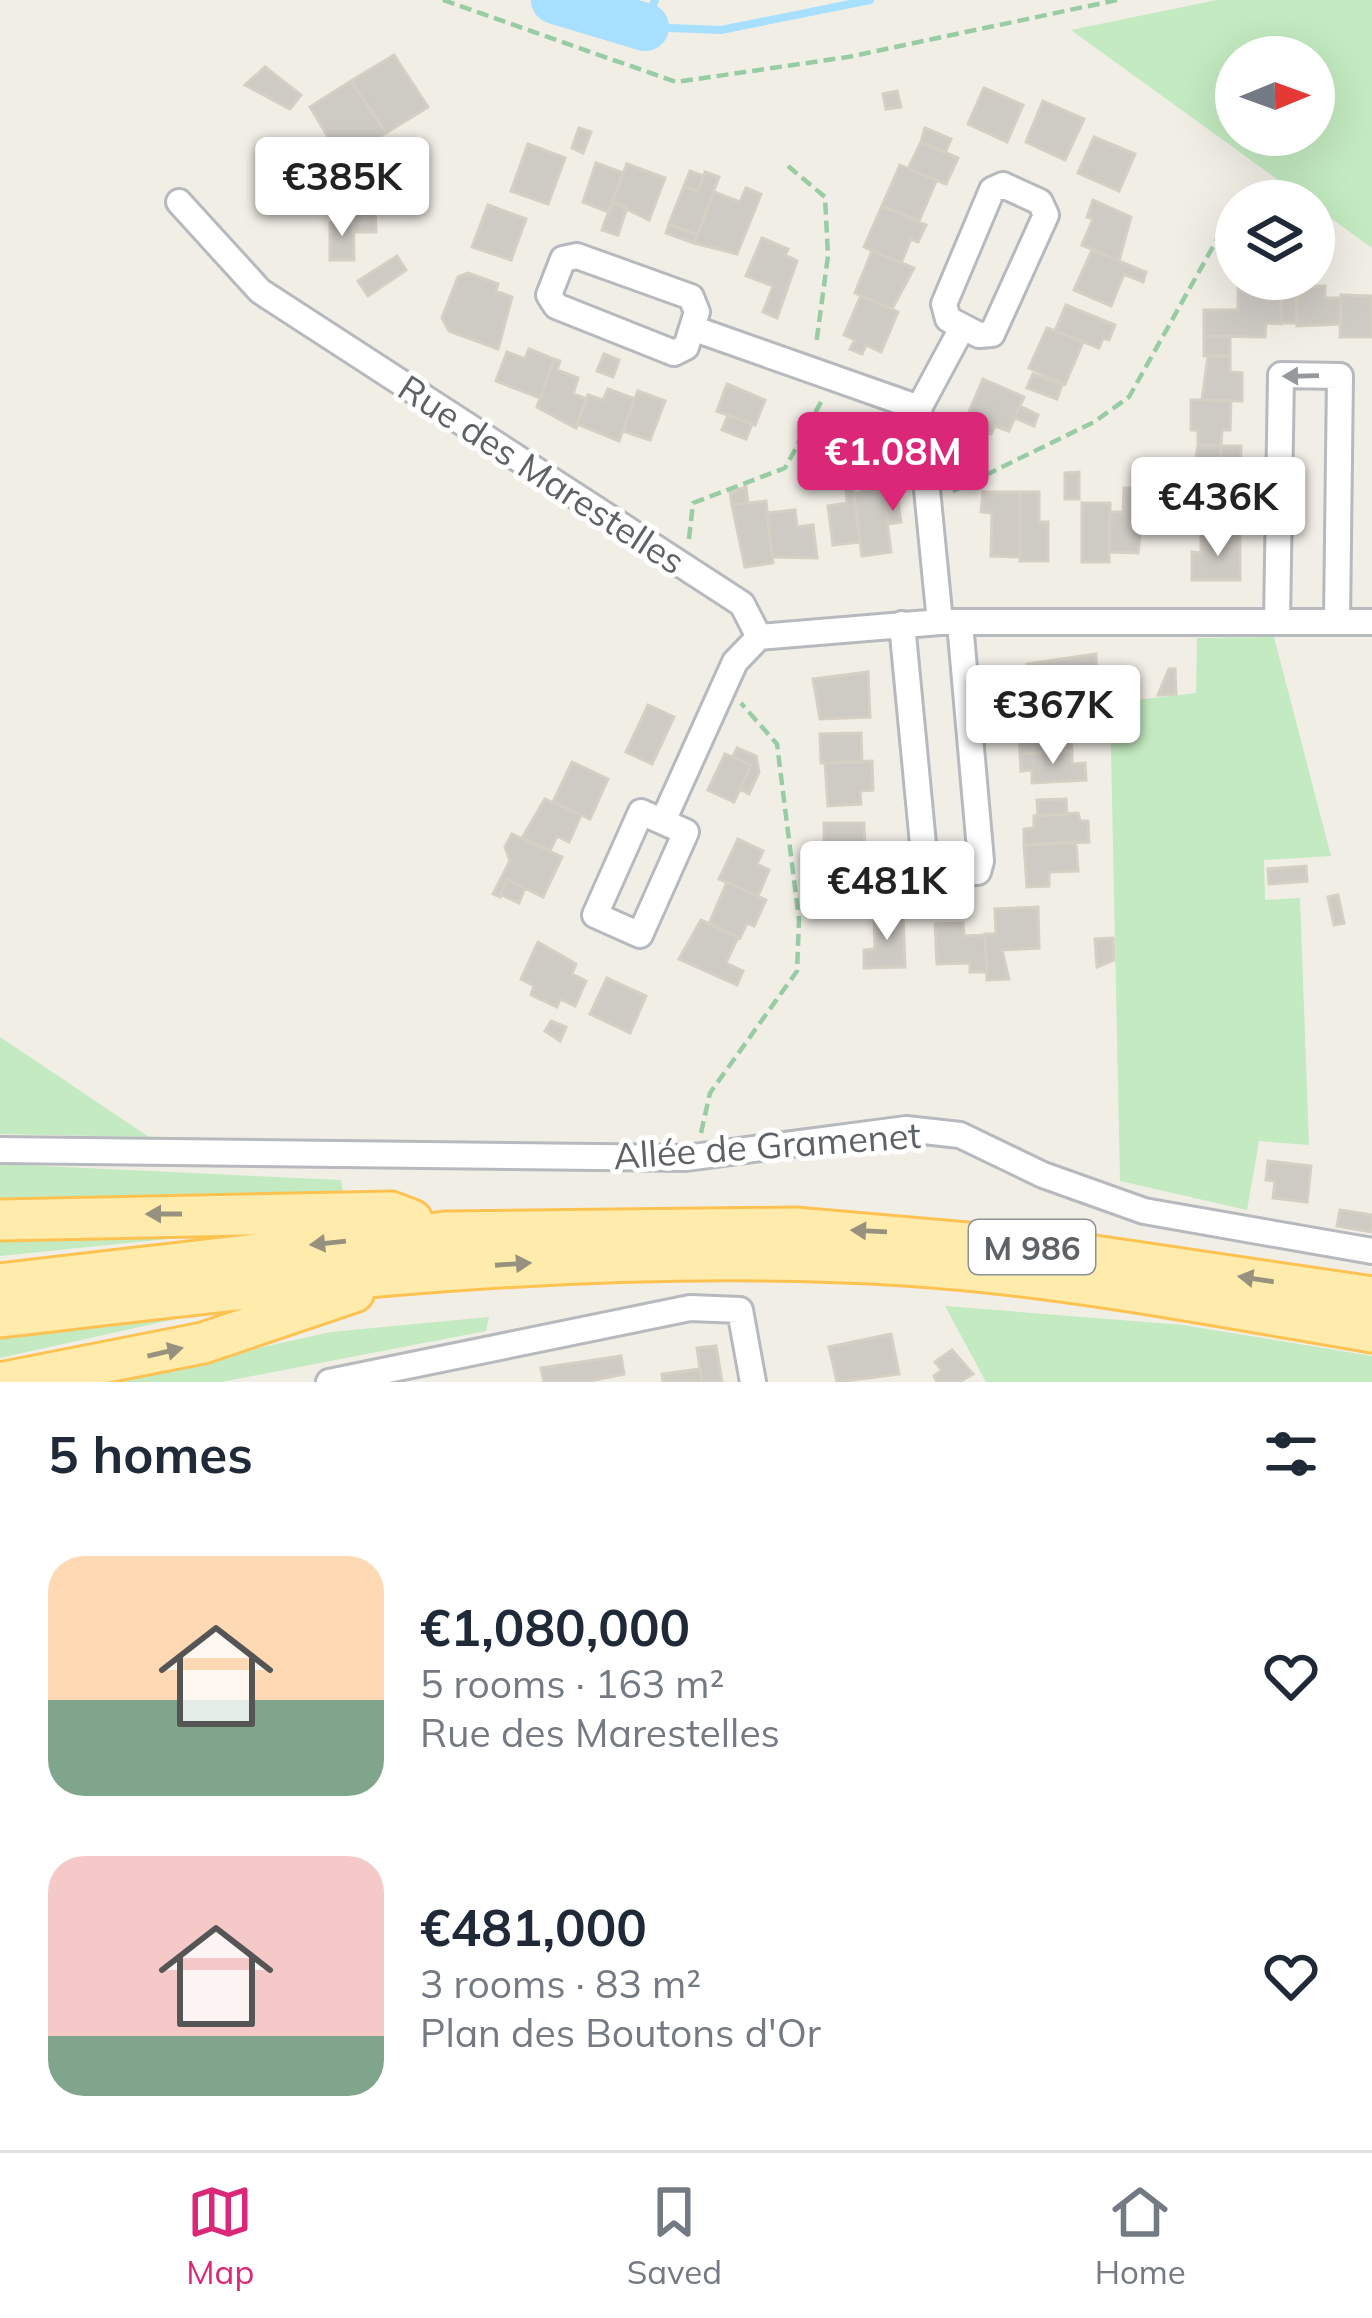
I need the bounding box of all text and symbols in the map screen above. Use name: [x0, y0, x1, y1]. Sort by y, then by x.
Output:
north arrow: [1215, 36, 1335, 156]
map controls: [1215, 36, 1335, 300]
pin: €385K: [258, 137, 426, 239]
text: €385K: [282, 151, 402, 200]
button: layers: [1215, 180, 1335, 300]
street label: Rue des Marestelles: [390, 365, 694, 583]
one-way arrow: [1282, 366, 1320, 385]
pin: €1.08M: [795, 412, 991, 514]
text: €1.08M: [824, 426, 962, 475]
pin: €436K: [1134, 457, 1302, 559]
text: €436K: [1158, 471, 1278, 520]
pin: €367K: [969, 665, 1137, 767]
text: €367K: [993, 679, 1113, 728]
pin: €481K: [803, 841, 971, 943]
text: €481K: [827, 855, 947, 904]
street label: Allée de Gramenet: [612, 1112, 922, 1178]
one-way arrow: [144, 1204, 182, 1224]
road number: M 986: [969, 1220, 1095, 1274]
one-way arrow: [850, 1222, 887, 1241]
one-way arrow: [309, 1234, 346, 1253]
one-way arrow: [495, 1254, 533, 1273]
one-way arrow: [1237, 1270, 1275, 1288]
one-way arrow: [146, 1342, 184, 1361]
icon: filters: [1258, 1421, 1324, 1487]
text: 5 homes: [48, 1422, 253, 1486]
text: €1,080,000: [420, 1595, 690, 1659]
icon: home: [144, 1604, 288, 1748]
icon: heart: [1258, 1643, 1324, 1709]
text: 5 rooms · 163 m²: [420, 1659, 724, 1708]
text: Rue des Marestelles: [420, 1708, 780, 1757]
text: €481,000: [420, 1895, 647, 1959]
icon: home: [144, 1904, 288, 2048]
icon: heart: [1258, 1943, 1324, 2009]
text: 3 rooms · 83 m²: [420, 1959, 701, 2008]
text: Plan des Boutons d'Or: [420, 2008, 821, 2057]
tab: Map: [186, 2179, 254, 2292]
tab: Saved: [627, 2179, 722, 2292]
tab: Home: [1095, 2179, 1186, 2292]

